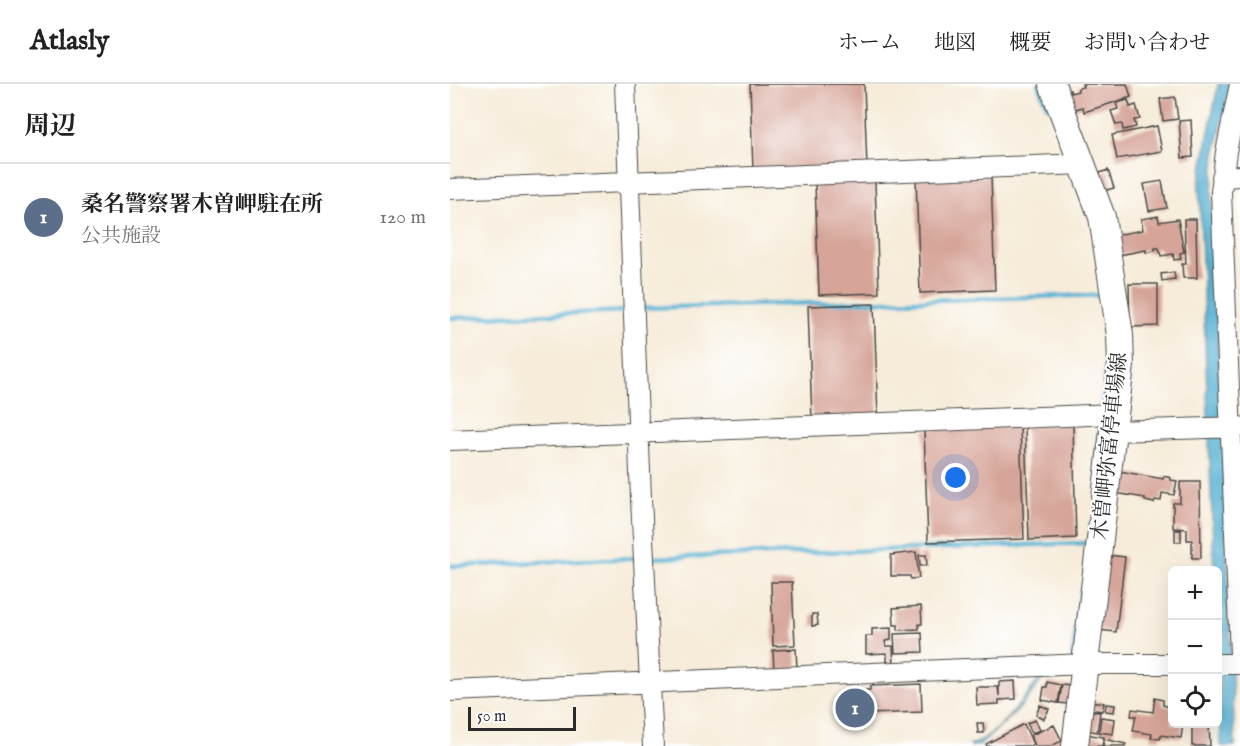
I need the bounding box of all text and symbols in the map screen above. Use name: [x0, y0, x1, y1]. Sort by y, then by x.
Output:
text: Atlasly: [30, 24, 109, 59]
text: ホーム: [838, 30, 901, 57]
text: 地図: [934, 30, 976, 57]
text: 概要: [1009, 30, 1051, 57]
text: お問い合わせ: [1084, 30, 1210, 57]
text: 周辺: [24, 110, 76, 143]
text: 桑名警察署木曽岬駐在所: [81, 191, 323, 219]
text: 1: [40, 205, 47, 230]
text: 120 m: [380, 205, 426, 230]
text: 公共施設: [81, 224, 161, 249]
street label: 木曽岬弥富停車場線: [1087, 351, 1134, 542]
your location: [941, 463, 970, 492]
map controls: [1168, 566, 1222, 728]
button: +: [1168, 566, 1222, 620]
button: −: [1168, 620, 1222, 674]
button: locate: [1168, 674, 1222, 728]
pin: 1: [836, 686, 874, 730]
scale bar: [468, 704, 576, 732]
text: 50 m: [477, 707, 506, 727]

